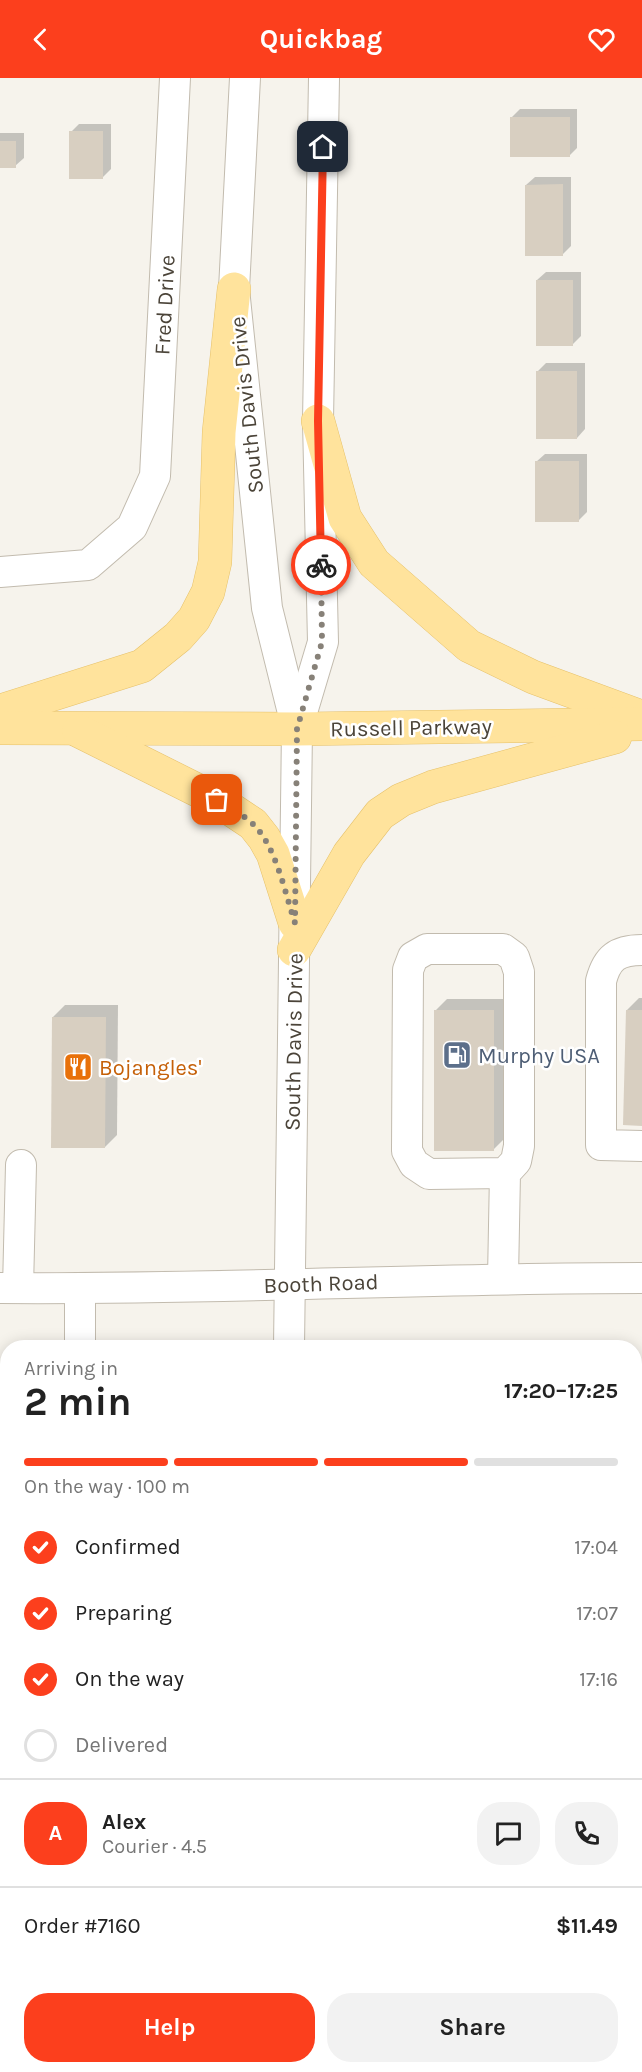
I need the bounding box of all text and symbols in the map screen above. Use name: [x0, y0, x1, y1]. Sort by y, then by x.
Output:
icon: back: [24, 23, 57, 56]
text: Quickbag: [260, 23, 382, 55]
icon: heart: [585, 23, 618, 56]
pin: [297, 121, 348, 172]
icon: home: [306, 130, 339, 163]
street label: Fred Drive: [149, 254, 181, 356]
street label: South Davis Drive: [225, 315, 269, 495]
courier: [291, 535, 351, 595]
icon: bike: [305, 549, 338, 582]
street label: Russell Parkway: [330, 714, 492, 742]
pin: [191, 774, 242, 825]
icon: bag: [200, 783, 233, 816]
street label: South Davis Drive: [279, 953, 309, 1131]
fuel station icon: Murphy USA: [441, 1039, 473, 1071]
place label: Murphy USA: [478, 1043, 600, 1069]
restaurant icon: Bojangles': [62, 1051, 94, 1083]
place label: Bojangles': [99, 1055, 201, 1081]
street label: Booth Road: [263, 1269, 379, 1299]
text: Arriving in: [24, 1357, 118, 1380]
text: 17:20–17:25: [504, 1378, 618, 1404]
text: 2 min: [24, 1379, 132, 1425]
text: On the way · 100 m: [24, 1475, 190, 1498]
icon: check: [24, 1531, 57, 1564]
text: Confirmed: [75, 1534, 181, 1560]
text: 17:04: [574, 1536, 618, 1559]
icon: check: [24, 1597, 57, 1630]
text: Preparing: [75, 1600, 172, 1626]
text: 17:07: [576, 1602, 618, 1625]
icon: check: [24, 1663, 57, 1696]
text: On the way: [75, 1666, 184, 1692]
text: 17:16: [579, 1668, 618, 1691]
text: Delivered: [75, 1732, 168, 1758]
button: chat: [477, 1802, 540, 1865]
button: phone: [555, 1802, 618, 1865]
text: Alex: [102, 1809, 146, 1835]
text: A: [49, 1820, 62, 1846]
text: Courier · 4.5: [102, 1835, 207, 1858]
text: Order #7160: [24, 1913, 141, 1939]
text: $11.49: [556, 1913, 618, 1939]
button: Help: [24, 1993, 315, 2062]
button: Share: [327, 1993, 618, 2062]

